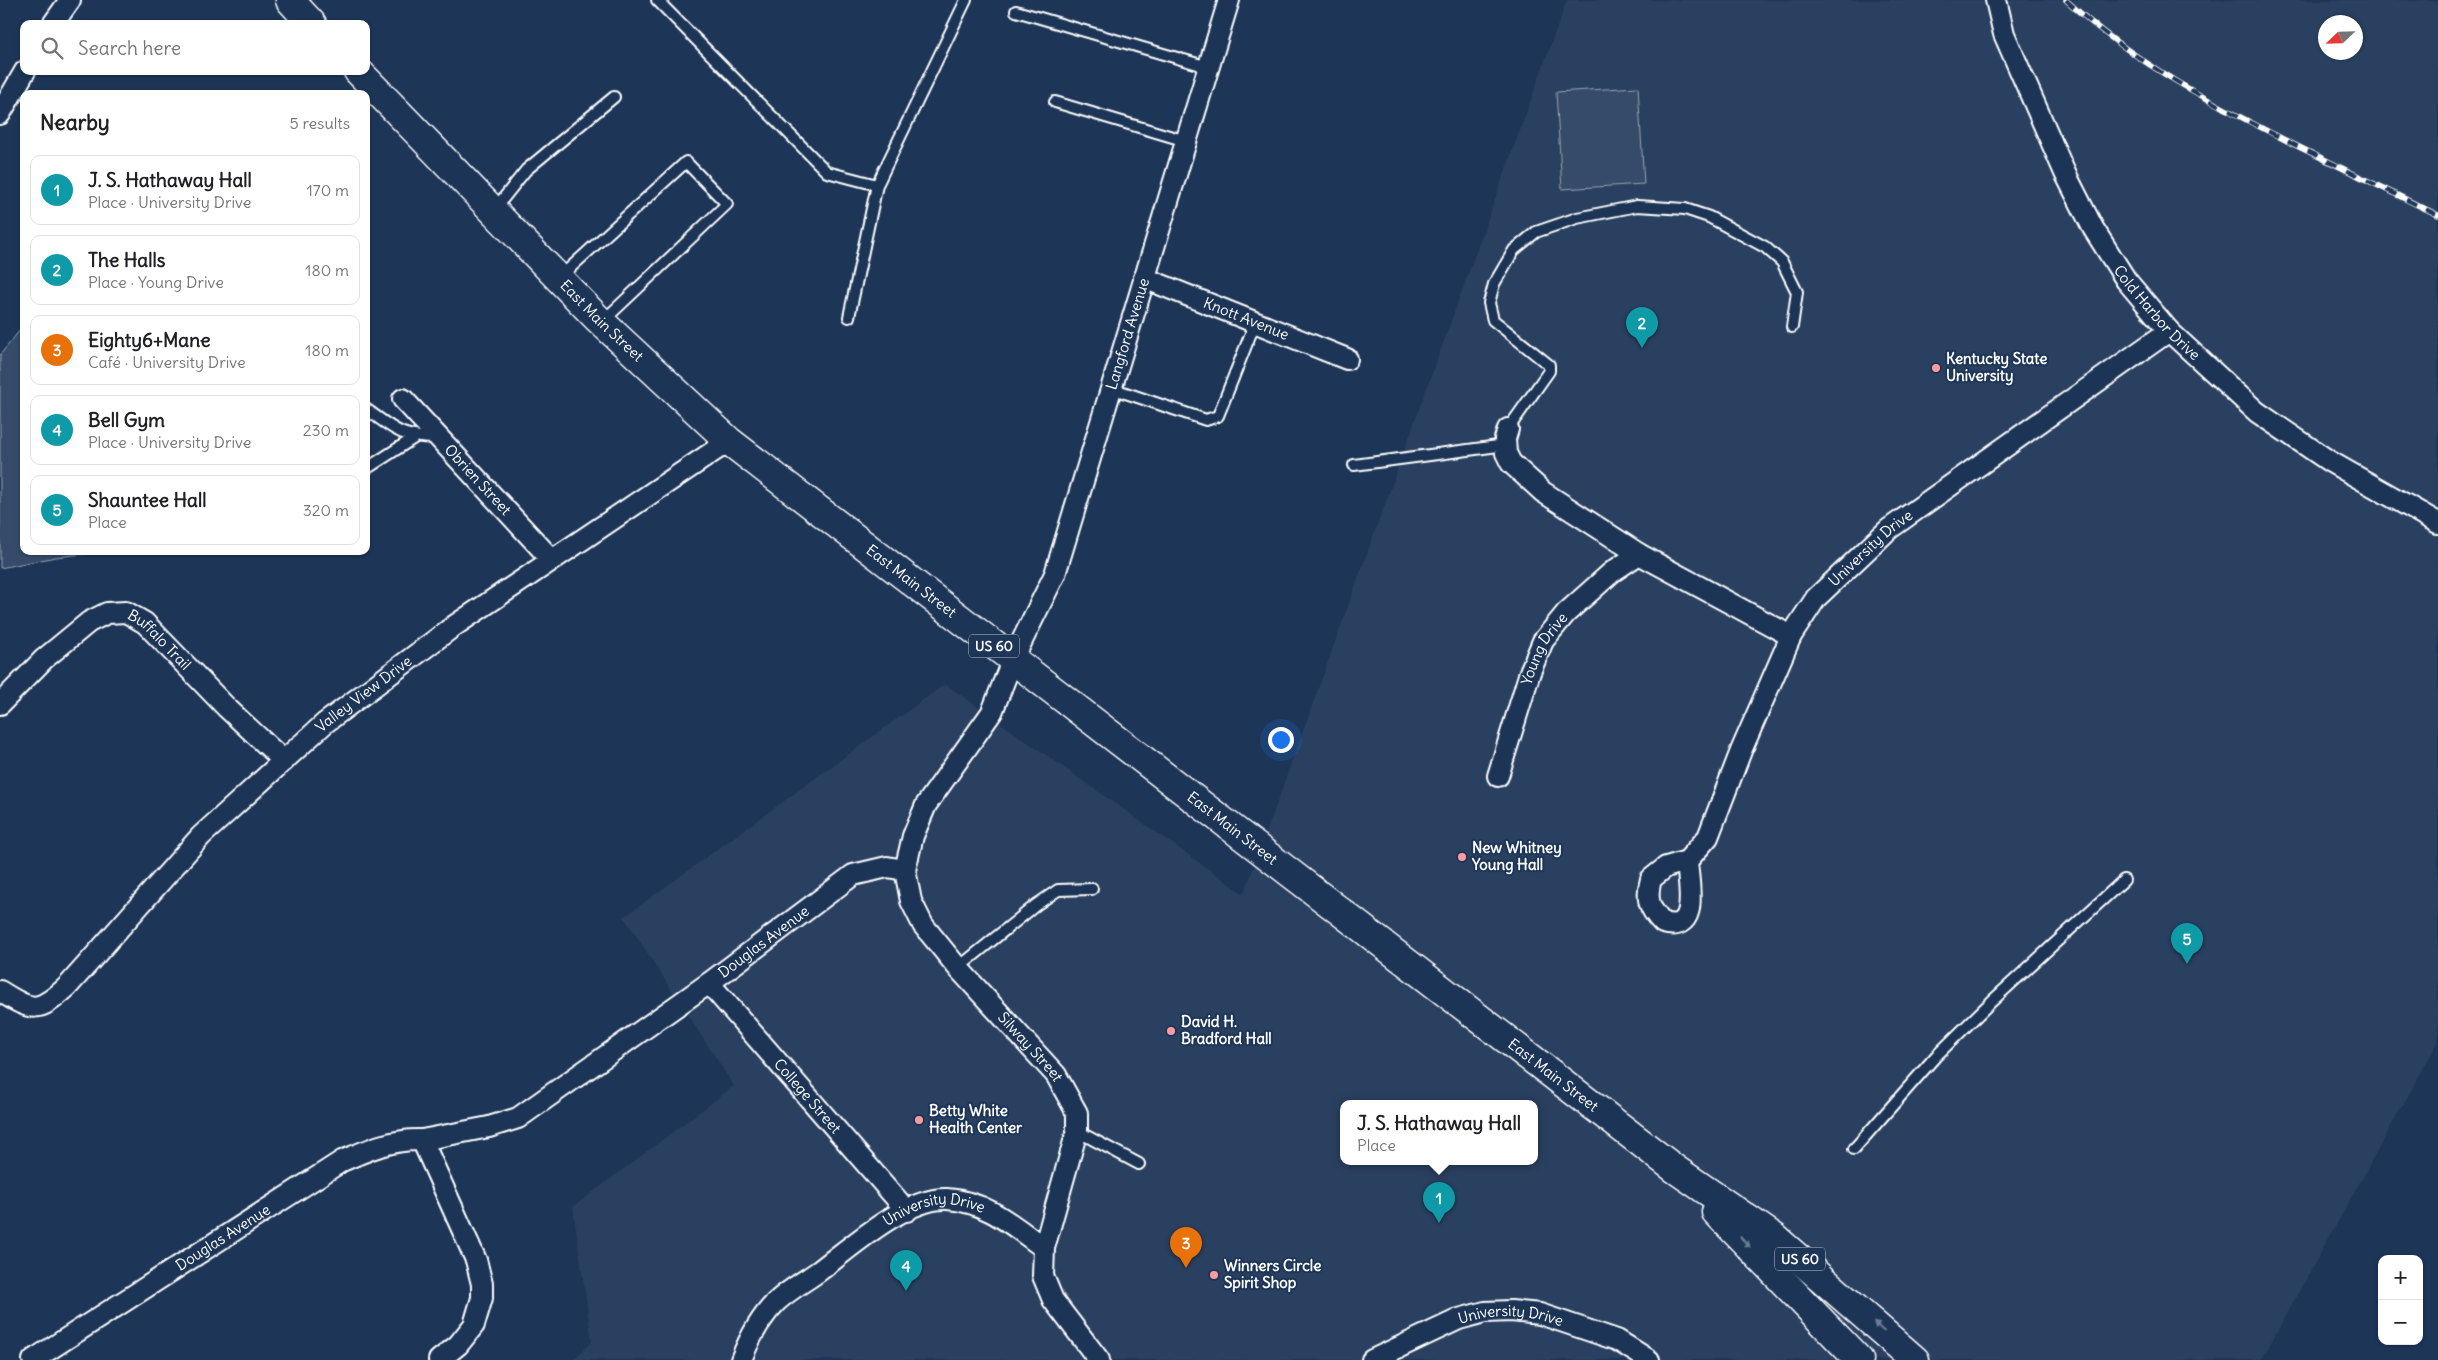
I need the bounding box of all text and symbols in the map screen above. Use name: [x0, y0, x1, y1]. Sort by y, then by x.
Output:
north arrow: [2318, 15, 2363, 60]
search box: [20, 20, 370, 75]
icon: search: [38, 34, 66, 62]
text: Search here: [78, 36, 181, 60]
text: Nearby: [40, 109, 110, 136]
text: 5 results: [289, 113, 350, 133]
text: J. S. Hathaway Hall: [88, 168, 252, 192]
text: 1: [54, 180, 60, 200]
text: 170 m: [306, 180, 349, 200]
text: Place · University Drive: [88, 192, 251, 212]
text: The Halls: [88, 248, 165, 272]
text: 2: [53, 260, 61, 280]
text: 180 m: [305, 260, 349, 280]
street label: Cold Harbor Drive: [2110, 261, 2204, 364]
text: Place · Young Drive: [88, 272, 224, 292]
street label: East Main Street: [556, 276, 648, 365]
street label: Langford Avenue: [1101, 276, 1153, 392]
street label: Knott Avenue: [1201, 293, 1292, 344]
pin: 2: [1626, 307, 1658, 348]
text: Eighty6+Mane: [88, 328, 210, 352]
text: 3: [52, 340, 62, 360]
text: 180 m: [305, 340, 349, 360]
place label: Kentucky State University: [1946, 349, 2047, 386]
text: Café · University Drive: [88, 352, 246, 372]
marker: Kentucky State University: [1930, 362, 1942, 374]
text: Bell Gym: [88, 408, 165, 432]
text: 4: [52, 420, 62, 440]
text: 230 m: [303, 420, 349, 440]
text: Place · University Drive: [88, 432, 251, 452]
street label: Obrien Street: [441, 440, 516, 519]
text: Shauntee Hall: [88, 488, 206, 512]
text: 5: [52, 500, 62, 520]
text: 320 m: [303, 500, 349, 520]
street label: University Drive: [1824, 505, 1916, 590]
text: Place: [88, 512, 127, 532]
street label: East Main Street: [862, 540, 960, 622]
street label: Buffalo Trail: [125, 605, 195, 674]
street label: Young Drive: [1517, 608, 1571, 687]
road number: US 60: [969, 634, 1019, 658]
street label: Valley View Drive: [311, 651, 415, 736]
your location: [1268, 727, 1294, 753]
street label: East Main Street: [1183, 787, 1281, 869]
place label: New Whitney Young Hall: [1471, 838, 1562, 875]
marker: New Whitney Young Hall: [1456, 851, 1468, 863]
street label: Douglas Avenue: [714, 901, 813, 982]
pin: 5: [2171, 923, 2203, 964]
street label: Silway Street: [994, 1008, 1068, 1084]
place label: David H. Bradford Hall: [1181, 1012, 1272, 1048]
marker: David H. Bradford Hall: [1165, 1025, 1177, 1037]
street label: East Main Street: [1504, 1034, 1602, 1116]
street label: College Street: [770, 1055, 845, 1137]
popup: [1340, 1100, 1538, 1165]
place label: Betty White Health Center: [929, 1101, 1023, 1137]
text: J. S. Hathaway Hall: [1357, 1111, 1521, 1135]
marker: Betty White Health Center: [913, 1114, 925, 1126]
text: Place: [1357, 1135, 1396, 1155]
pin: 1: [1423, 1182, 1455, 1223]
street label: University Drive: [879, 1189, 988, 1230]
street label: Douglas Avenue: [172, 1200, 274, 1275]
pin: 3: [1170, 1227, 1202, 1268]
one-way arrow: [1739, 1236, 1751, 1248]
road number: US 60: [1775, 1248, 1825, 1270]
pin: 4: [890, 1250, 922, 1291]
map controls: [2378, 1255, 2423, 1345]
button: +: [2378, 1255, 2423, 1300]
place label: Winners Circle Spirit Shop: [1224, 1256, 1321, 1293]
marker: Winners Circle Spirit Shop: [1208, 1269, 1220, 1281]
button: −: [2378, 1300, 2423, 1345]
street label: University Drive: [1456, 1301, 1566, 1330]
one-way arrow: [1874, 1321, 1886, 1333]

